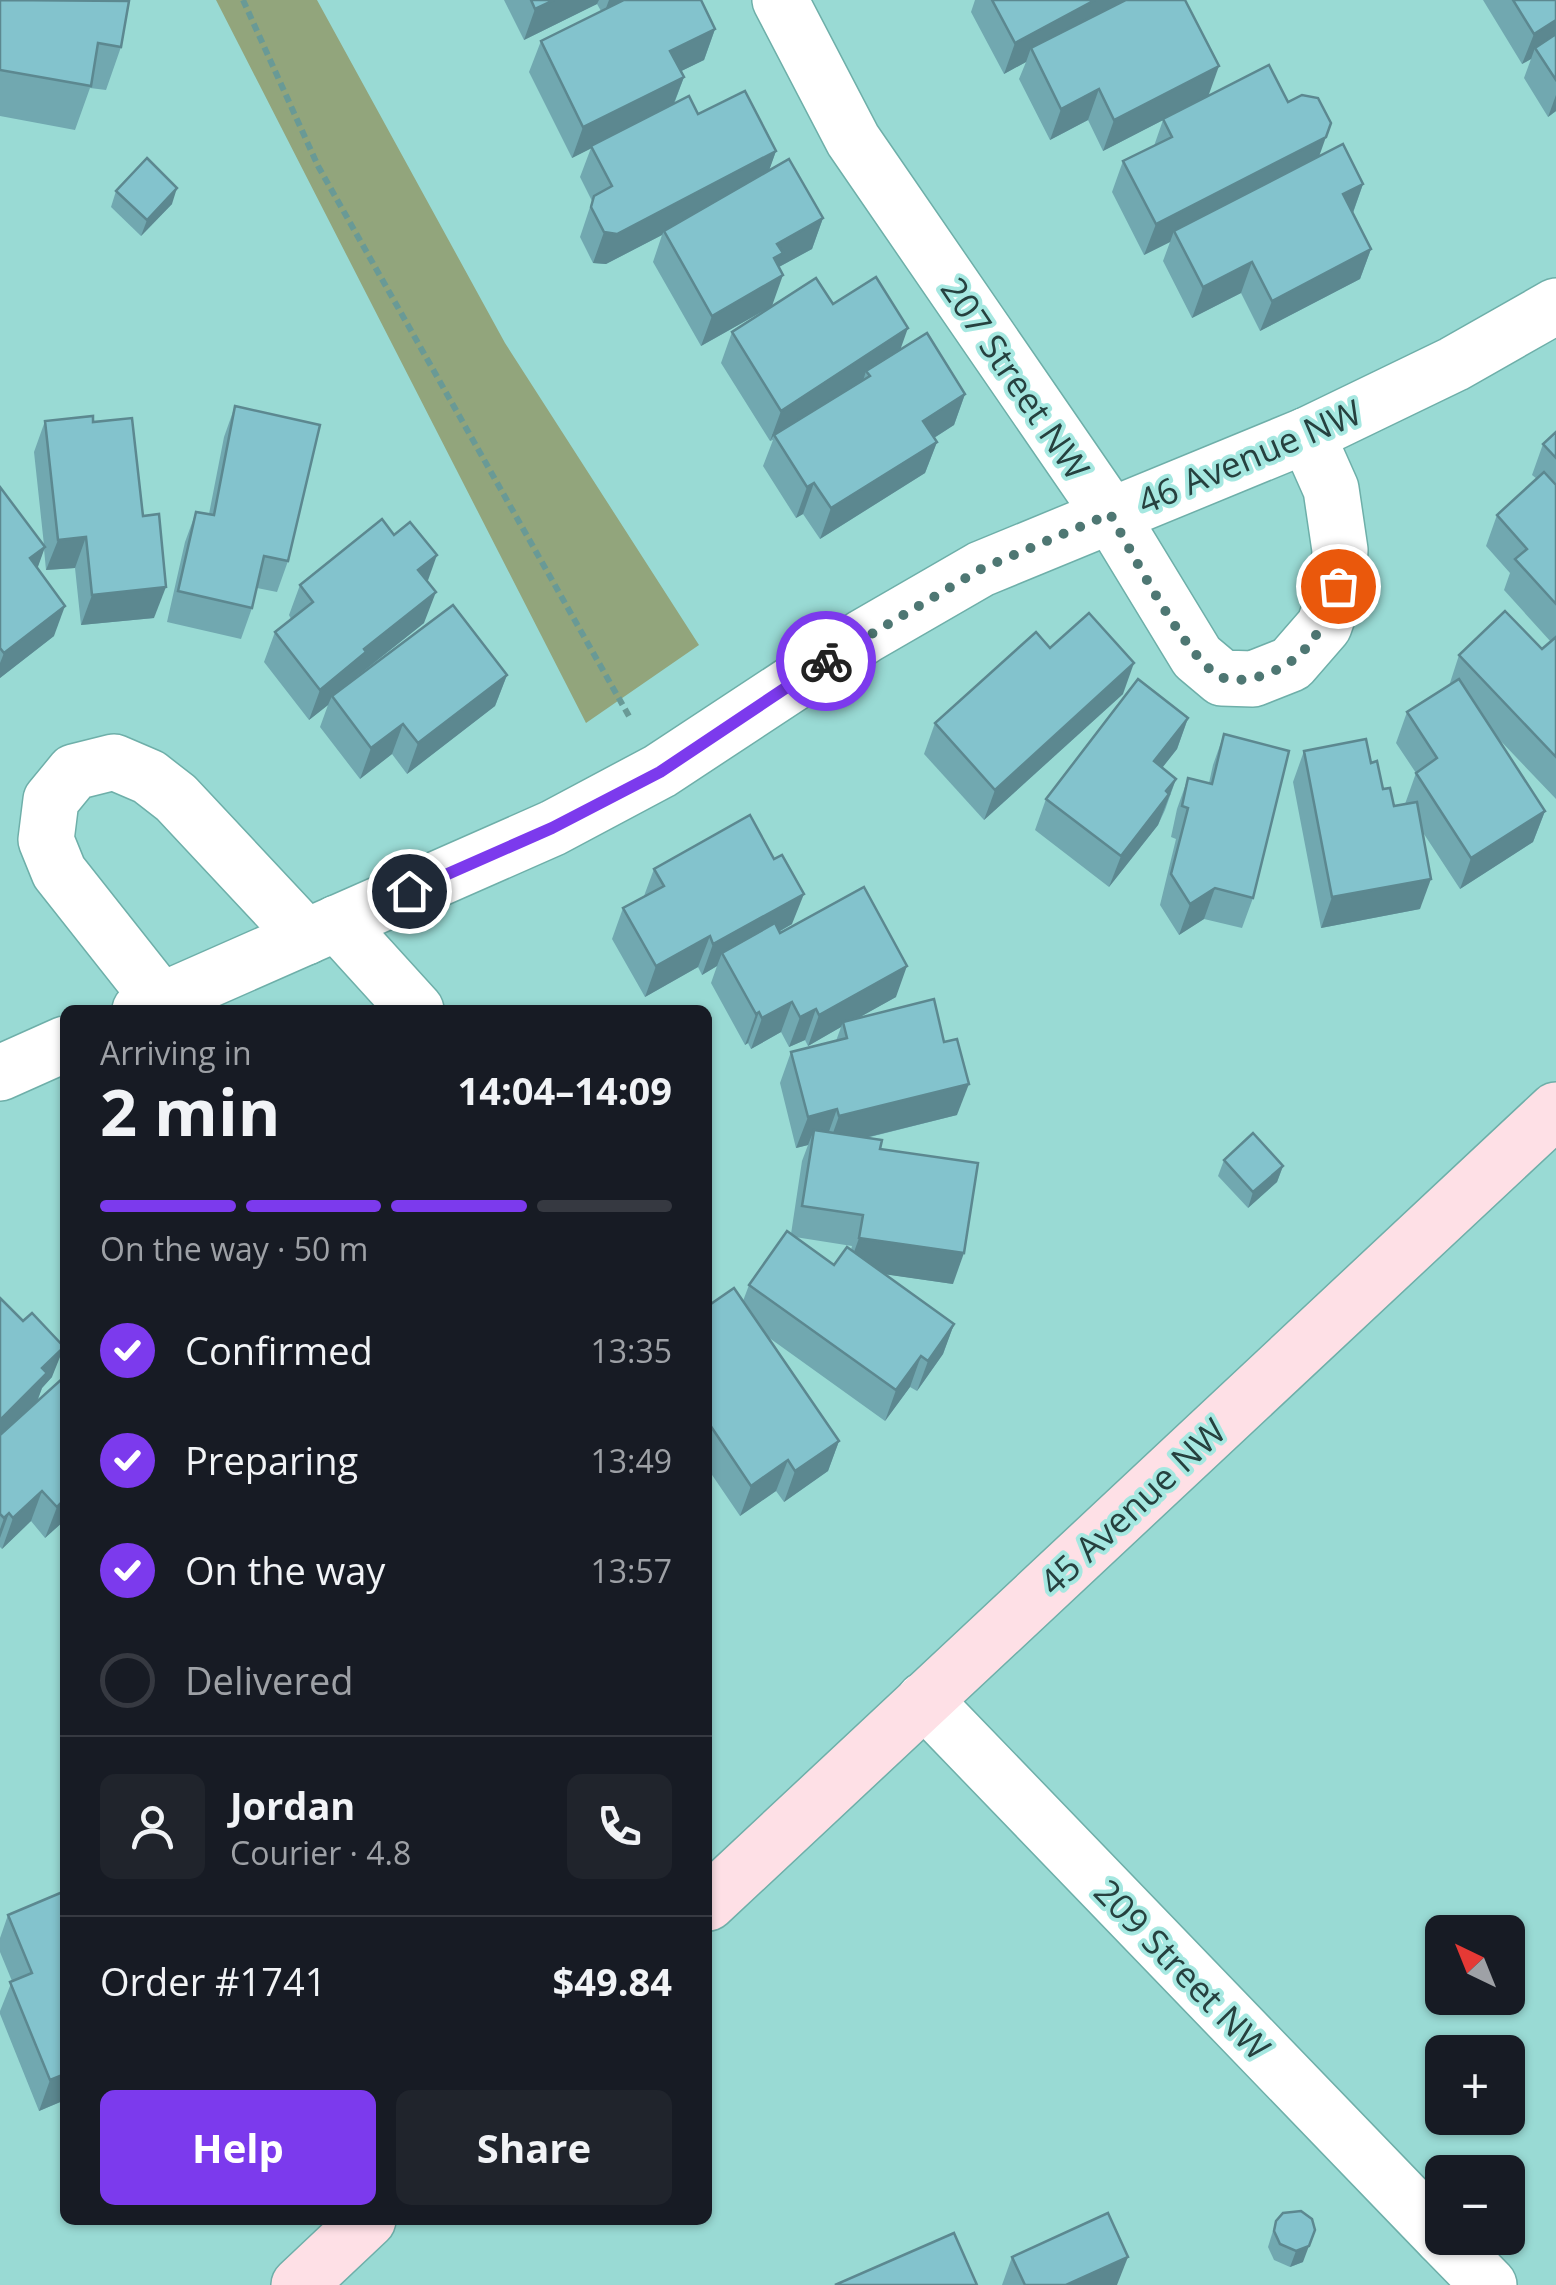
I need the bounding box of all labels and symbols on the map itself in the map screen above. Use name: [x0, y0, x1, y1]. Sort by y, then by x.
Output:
street label: 207 Street NW: [931, 268, 1101, 488]
street label: 46 Avenue NW: [1130, 388, 1368, 524]
pin: [1296, 544, 1381, 629]
courier: [776, 611, 876, 711]
pin: [367, 849, 452, 934]
street label: 45 Avenue NW: [1029, 1407, 1235, 1605]
street label: 209 Street NW: [1085, 1868, 1281, 2070]
north arrow: [1425, 1915, 1525, 2015]

